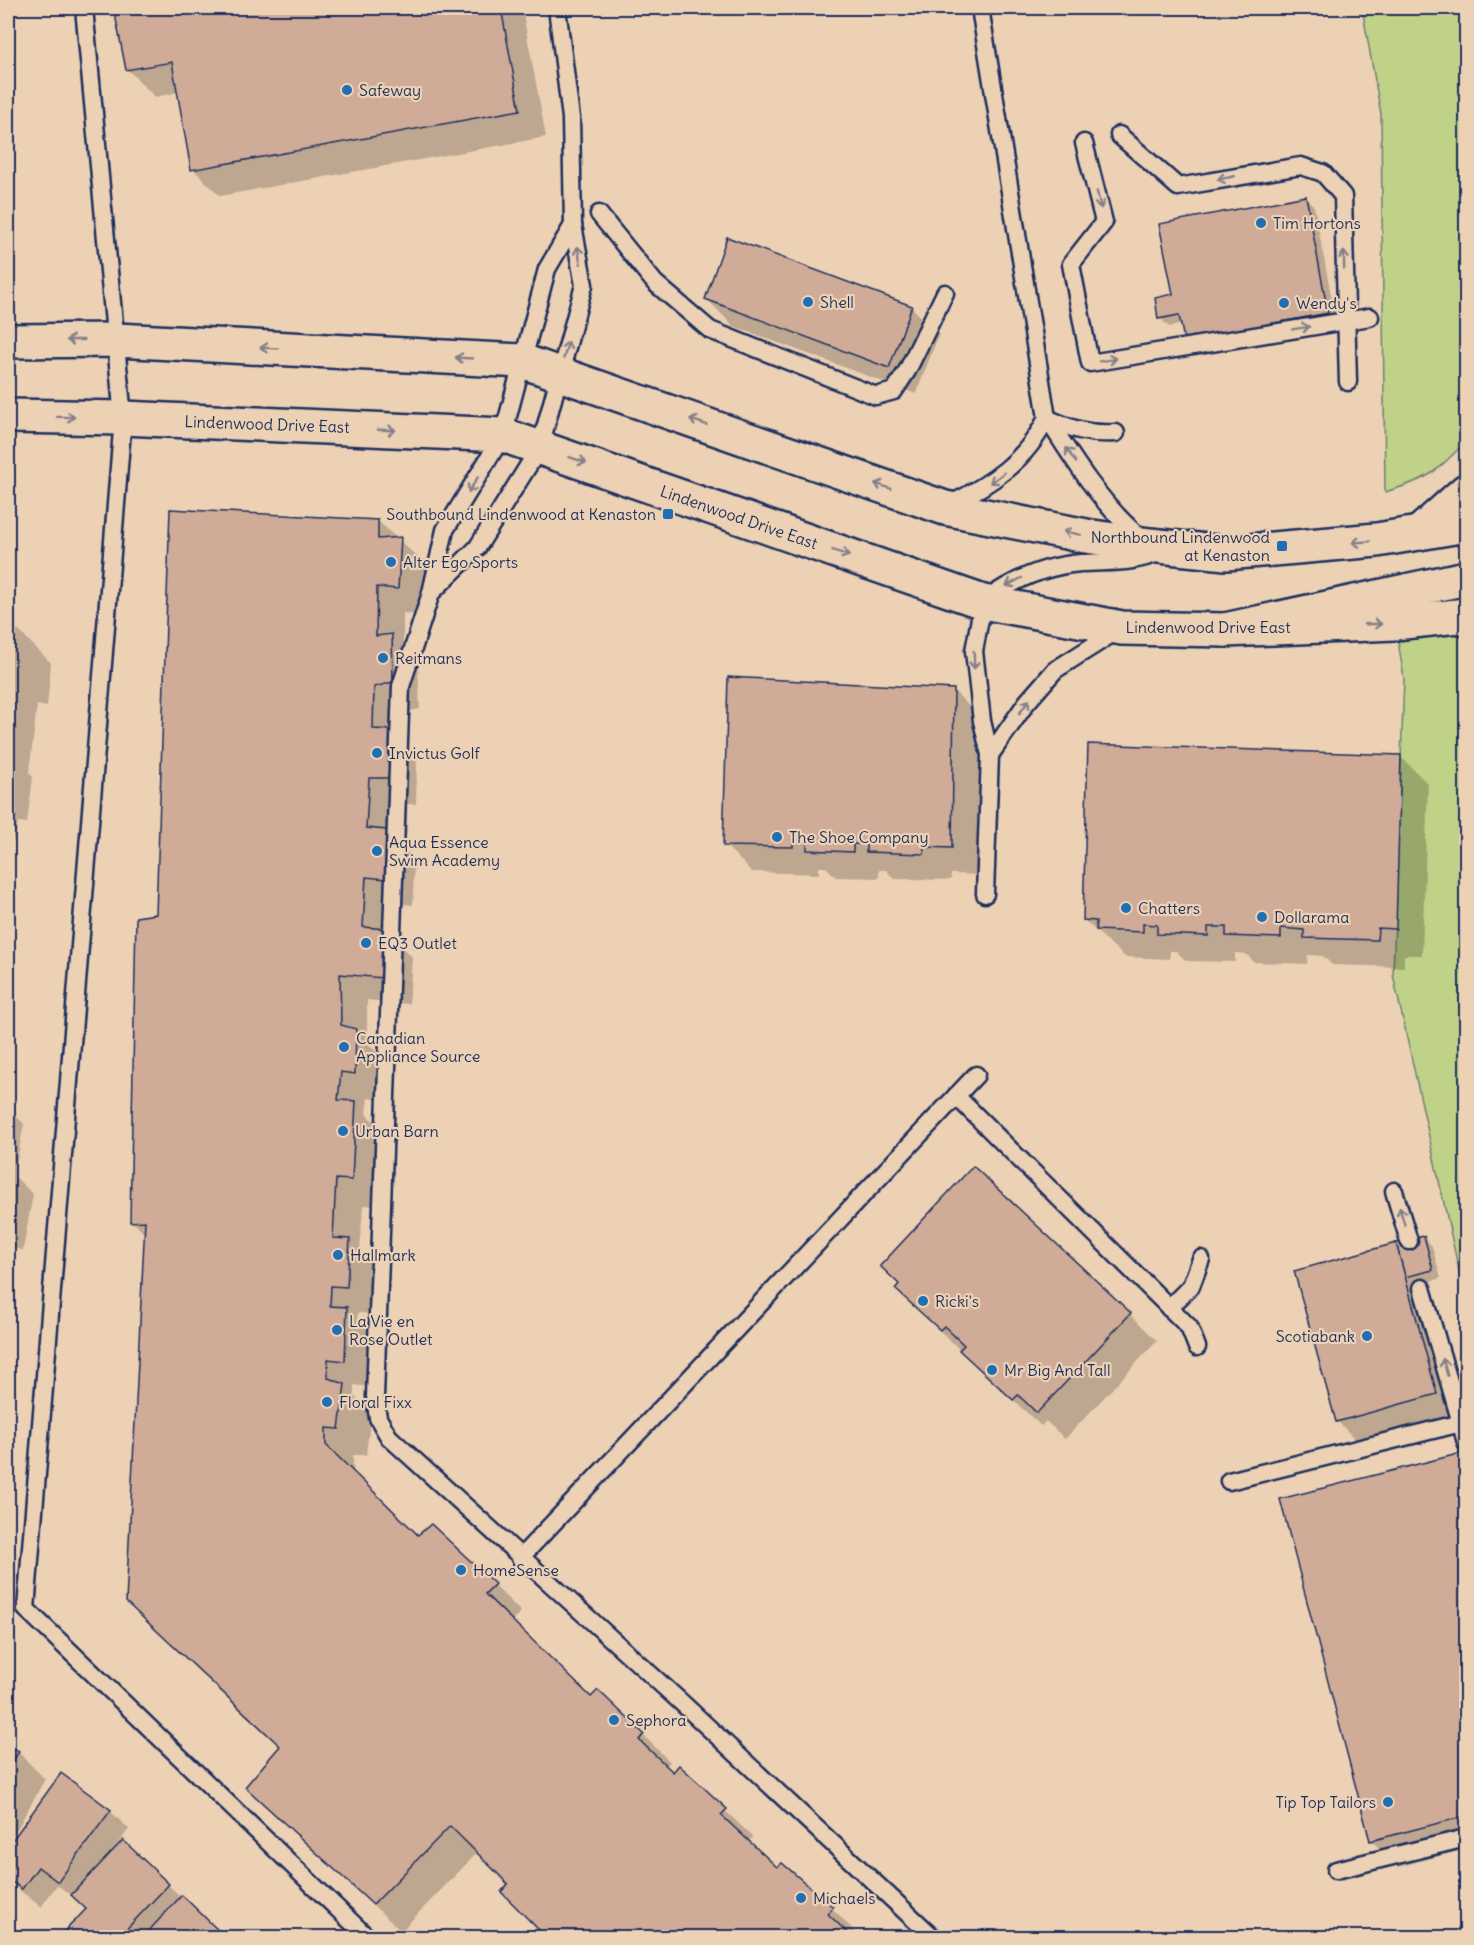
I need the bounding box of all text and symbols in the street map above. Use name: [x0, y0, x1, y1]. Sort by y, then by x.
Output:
place label: Safeway: [359, 80, 421, 100]
marker: Safeway: [340, 83, 354, 97]
one-way arrow: [1216, 173, 1236, 184]
one-way arrow: [1093, 190, 1105, 209]
place label: Tim Hortons: [1273, 213, 1361, 233]
marker: Tim Hortons: [1254, 216, 1268, 230]
one-way arrow: [573, 245, 584, 265]
one-way arrow: [1338, 251, 1350, 271]
place label: Shell: [820, 292, 854, 312]
place label: Wendy's: [1296, 293, 1357, 313]
marker: Shell: [801, 295, 815, 309]
marker: Wendy's: [1277, 296, 1291, 310]
one-way arrow: [1290, 323, 1310, 334]
one-way arrow: [65, 334, 85, 346]
one-way arrow: [561, 341, 573, 360]
one-way arrow: [260, 342, 280, 353]
one-way arrow: [455, 353, 475, 364]
one-way arrow: [1098, 354, 1118, 365]
one-way arrow: [55, 411, 75, 423]
street label: Lindenwood Drive East: [184, 411, 350, 437]
one-way arrow: [689, 416, 708, 427]
one-way arrow: [376, 424, 396, 435]
one-way arrow: [1064, 446, 1077, 463]
one-way arrow: [568, 456, 587, 467]
one-way arrow: [989, 472, 1005, 484]
one-way arrow: [466, 476, 478, 493]
one-way arrow: [874, 480, 893, 491]
street label: Lindenwood Drive East: [658, 481, 821, 554]
place label: Southbound Lindenwood at Kenaston: [386, 504, 656, 524]
marker: Southbound Lindenwood at Kenaston: [661, 507, 675, 521]
one-way arrow: [1062, 527, 1082, 538]
place label: Northbound Lindenwood at Kenaston: [1091, 527, 1270, 565]
one-way arrow: [1351, 536, 1371, 547]
marker: Northbound Lindenwood at Kenaston: [1275, 539, 1289, 553]
one-way arrow: [832, 548, 850, 559]
place label: Alter Ego Sports: [403, 552, 518, 572]
marker: Alter Ego Sports: [384, 555, 398, 569]
one-way arrow: [1006, 577, 1024, 588]
street label: Lindenwood Drive East: [1125, 617, 1291, 637]
one-way arrow: [1362, 618, 1382, 629]
place label: Reitmans: [395, 648, 462, 668]
one-way arrow: [969, 649, 980, 669]
marker: Reitmans: [376, 651, 390, 665]
one-way arrow: [1017, 700, 1030, 716]
place label: Invictus Golf: [389, 743, 480, 763]
marker: Invictus Golf: [370, 746, 384, 760]
place label: The Shoe Company: [789, 827, 929, 847]
marker: The Shoe Company: [770, 830, 784, 844]
place label: Aqua Essence Swim Academy: [389, 832, 500, 870]
marker: Aqua Essence Swim Academy: [370, 844, 384, 858]
place label: Chatters: [1138, 898, 1200, 918]
marker: Chatters: [1119, 901, 1133, 915]
place label: Dollarama: [1274, 907, 1349, 927]
marker: Dollarama: [1255, 910, 1269, 924]
place label: EQ3 Outlet: [378, 933, 457, 953]
marker: EQ3 Outlet: [359, 936, 373, 950]
place label: Canadian Appliance Source: [356, 1028, 480, 1066]
marker: Canadian Appliance Source: [337, 1040, 351, 1054]
place label: Urban Barn: [355, 1121, 439, 1141]
marker: Urban Barn: [336, 1124, 350, 1138]
one-way arrow: [1395, 1207, 1407, 1226]
place label: Hallmark: [350, 1245, 416, 1265]
marker: Hallmark: [331, 1248, 345, 1262]
place label: Ricki's: [935, 1291, 979, 1311]
marker: Ricki's: [916, 1294, 930, 1308]
place label: La Vie en Rose Outlet: [349, 1311, 433, 1349]
marker: La Vie en Rose Outlet: [330, 1323, 344, 1337]
place label: Scotiabank: [1276, 1326, 1355, 1346]
marker: Scotiabank: [1360, 1329, 1374, 1343]
one-way arrow: [1439, 1358, 1450, 1377]
place label: Mr Big And Tall: [1004, 1360, 1111, 1380]
marker: Mr Big And Tall: [985, 1363, 999, 1377]
place label: Floral Fixx: [339, 1392, 412, 1412]
marker: Floral Fixx: [320, 1395, 334, 1409]
place label: HomeSense: [473, 1560, 559, 1580]
marker: HomeSense: [454, 1563, 468, 1577]
place label: Sephora: [626, 1710, 686, 1730]
marker: Sephora: [607, 1713, 621, 1727]
place label: Tip Top Tailors: [1275, 1792, 1376, 1812]
marker: Tip Top Tailors: [1381, 1795, 1395, 1809]
place label: Michaels: [813, 1888, 875, 1908]
marker: Michaels: [794, 1891, 808, 1905]

